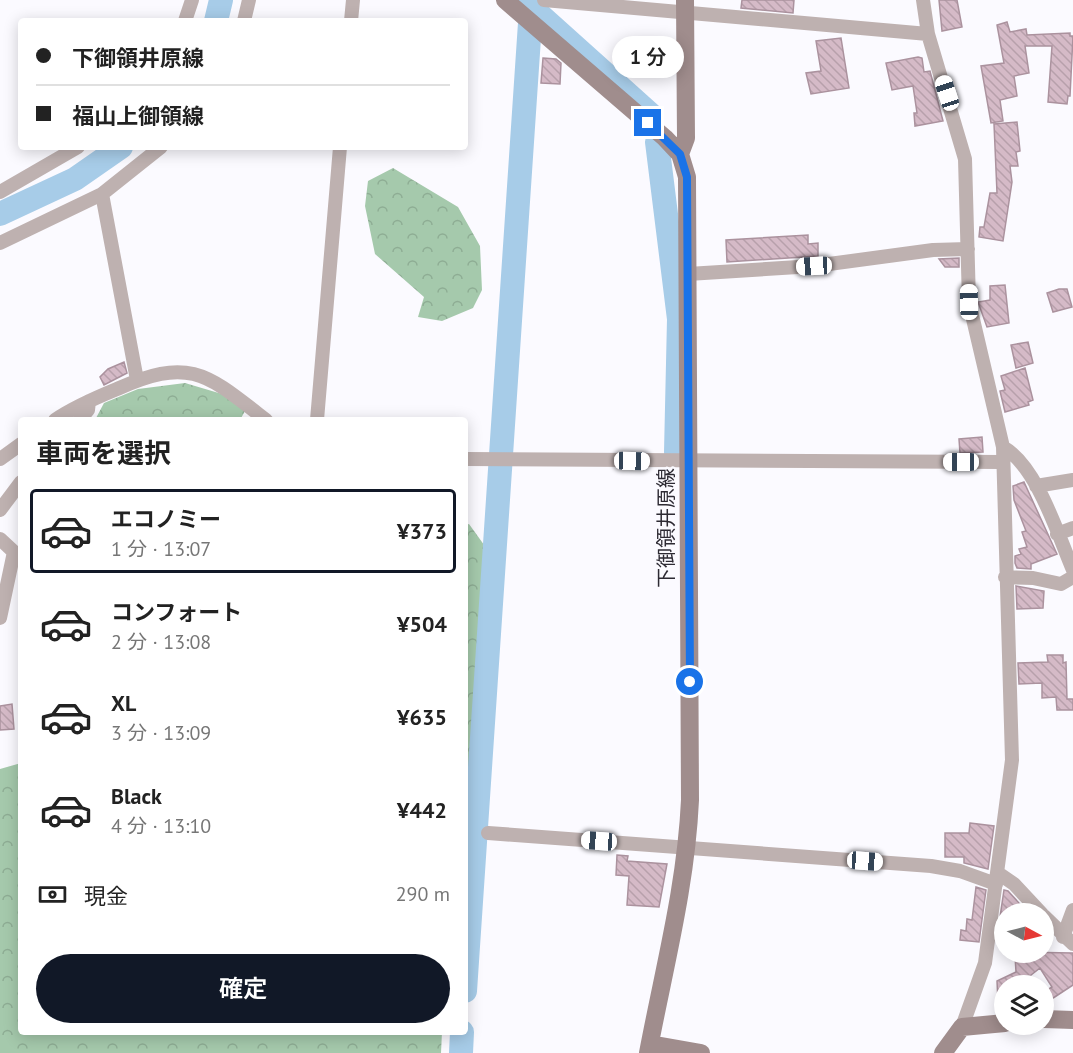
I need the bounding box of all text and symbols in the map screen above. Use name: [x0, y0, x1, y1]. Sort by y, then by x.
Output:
callout: 1 分: [612, 36, 684, 78]
text: 下御領井原線: [72, 44, 204, 72]
text: 1 分: [630, 44, 666, 70]
car: [933, 73, 961, 113]
text: 福山上御領線: [72, 102, 204, 130]
route end: [634, 109, 661, 136]
car: [796, 256, 832, 276]
car: [960, 284, 978, 320]
text: 車両を選択: [36, 436, 171, 470]
car: [614, 452, 650, 470]
car: [943, 453, 979, 471]
street label: 下御領井原線: [653, 468, 679, 588]
icon: car: [39, 504, 93, 558]
text: エコノミー: [111, 505, 221, 533]
text: ¥373: [397, 517, 447, 545]
text: 1 分 · 13:07: [111, 536, 211, 562]
icon: car: [39, 597, 93, 651]
text: コンフォート: [111, 598, 242, 626]
text: ¥504: [397, 610, 447, 638]
text: 2 分 · 13:08: [111, 629, 211, 655]
route start: [676, 668, 703, 695]
text: XL: [111, 689, 136, 717]
icon: car: [39, 690, 93, 744]
text: ¥635: [397, 703, 447, 731]
text: 3 分 · 13:09: [111, 720, 211, 746]
text: Black: [111, 782, 162, 810]
icon: car: [39, 783, 93, 837]
text: ¥442: [397, 796, 447, 824]
text: 4 分 · 13:10: [111, 813, 211, 839]
car: [580, 831, 618, 851]
car: [846, 851, 884, 871]
icon: cash: [36, 878, 69, 911]
text: 290 m: [396, 881, 450, 907]
text: 現金: [84, 882, 128, 910]
north arrow: [994, 903, 1054, 963]
map controls: [994, 903, 1054, 1035]
button: 確定: [36, 954, 450, 1023]
button: layers: [994, 975, 1054, 1035]

